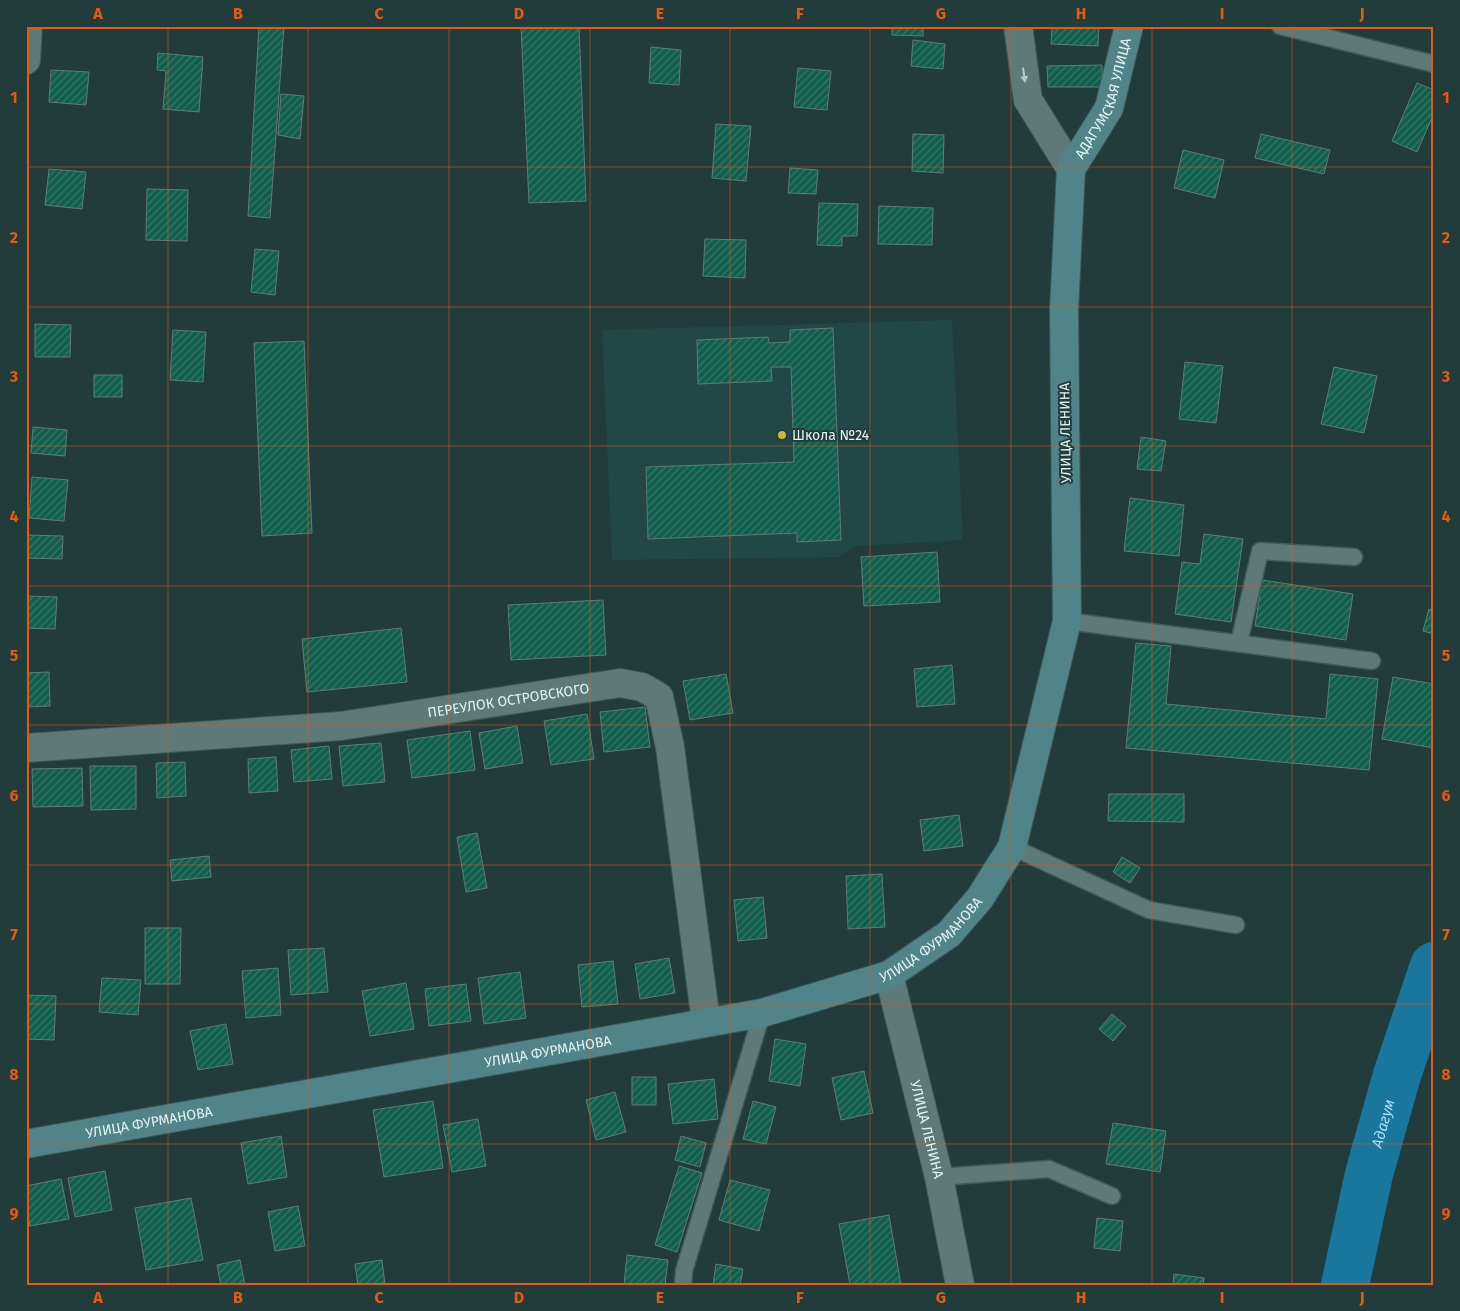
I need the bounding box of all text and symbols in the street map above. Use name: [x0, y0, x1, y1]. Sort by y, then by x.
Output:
text: A: [92, 4, 103, 23]
text: B: [233, 4, 243, 23]
text: C: [374, 4, 384, 23]
text: D: [514, 4, 524, 23]
text: E: [656, 4, 664, 23]
text: F: [796, 4, 804, 23]
text: G: [936, 4, 946, 23]
text: H: [1076, 4, 1086, 23]
text: I: [1220, 4, 1224, 23]
text: J: [1358, 4, 1365, 23]
street label: АДАГУМСКАЯ УЛИЦА: [1072, 36, 1135, 162]
one-way arrow: [1021, 67, 1029, 83]
text: 1: [10, 88, 18, 107]
text: 1: [1442, 88, 1450, 107]
text: 2: [10, 228, 18, 247]
text: 2: [1442, 228, 1450, 247]
text: 3: [9, 367, 18, 386]
text: 3: [1441, 367, 1450, 386]
street label: УЛИЦА ЛЕНИНА: [1056, 383, 1075, 483]
place label: Школа №24: [792, 427, 870, 444]
marker: Школа №24: [776, 429, 788, 441]
text: 4: [9, 507, 19, 526]
text: 4: [1441, 507, 1451, 526]
text: 5: [10, 646, 19, 665]
text: 5: [1442, 646, 1451, 665]
street label: ПЕРЕУЛОК ОСТРОВСКОГО: [426, 680, 590, 722]
text: 6: [9, 786, 19, 805]
text: 6: [1441, 786, 1451, 805]
street label: УЛИЦА ФУРМАНОВА: [878, 894, 986, 986]
text: 7: [10, 925, 18, 944]
text: 7: [1442, 925, 1450, 944]
street label: УЛИЦА ФУРМАНОВА: [483, 1032, 613, 1071]
text: 8: [9, 1065, 19, 1084]
text: 8: [1441, 1065, 1451, 1084]
street label: УЛИЦА ЛЕНИНА: [906, 1079, 947, 1180]
water label: Адагум: [1368, 1097, 1399, 1151]
street label: УЛИЦА ФУРМАНОВА: [84, 1103, 214, 1142]
text: 9: [10, 1204, 19, 1223]
text: 9: [1442, 1204, 1451, 1223]
text: A: [92, 1288, 103, 1307]
text: B: [233, 1288, 243, 1307]
text: C: [374, 1288, 384, 1307]
text: D: [514, 1288, 524, 1307]
text: E: [656, 1288, 664, 1307]
text: F: [796, 1288, 804, 1307]
text: G: [936, 1288, 946, 1307]
text: H: [1076, 1288, 1086, 1307]
text: I: [1220, 1288, 1224, 1307]
text: J: [1358, 1288, 1365, 1307]

